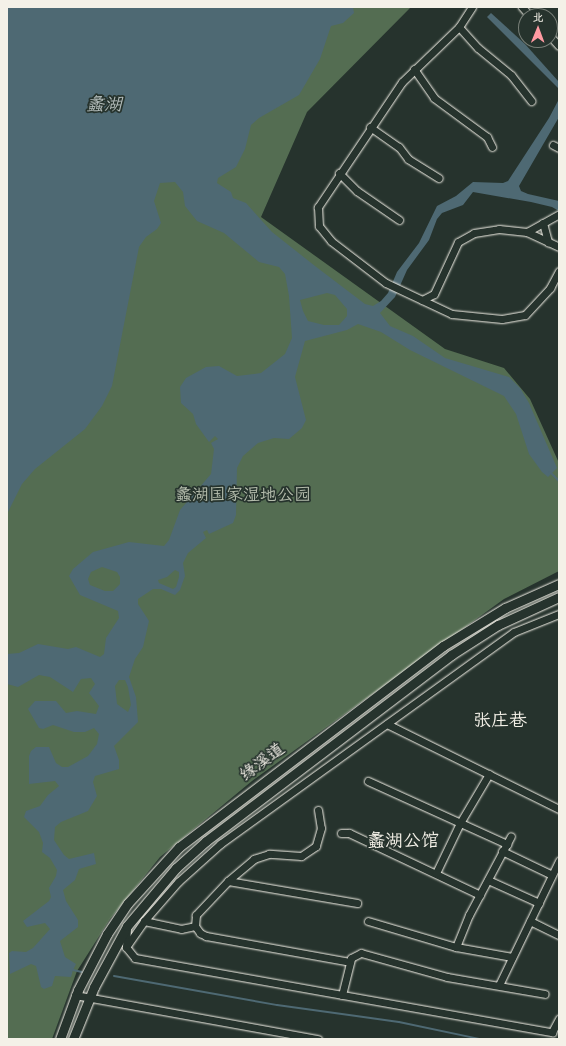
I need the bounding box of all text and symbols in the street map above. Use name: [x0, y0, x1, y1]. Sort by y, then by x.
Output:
north arrow: [518, 8, 558, 48]
text: 北: [533, 10, 544, 24]
water label: 蠡湖: [86, 93, 122, 115]
park label: 蠡湖国家湿地公园: [175, 485, 311, 505]
district label: 张庄巷: [473, 709, 527, 731]
street label: 缘溪道: [235, 739, 289, 785]
district label: 蠡湖公馆: [367, 829, 439, 851]

